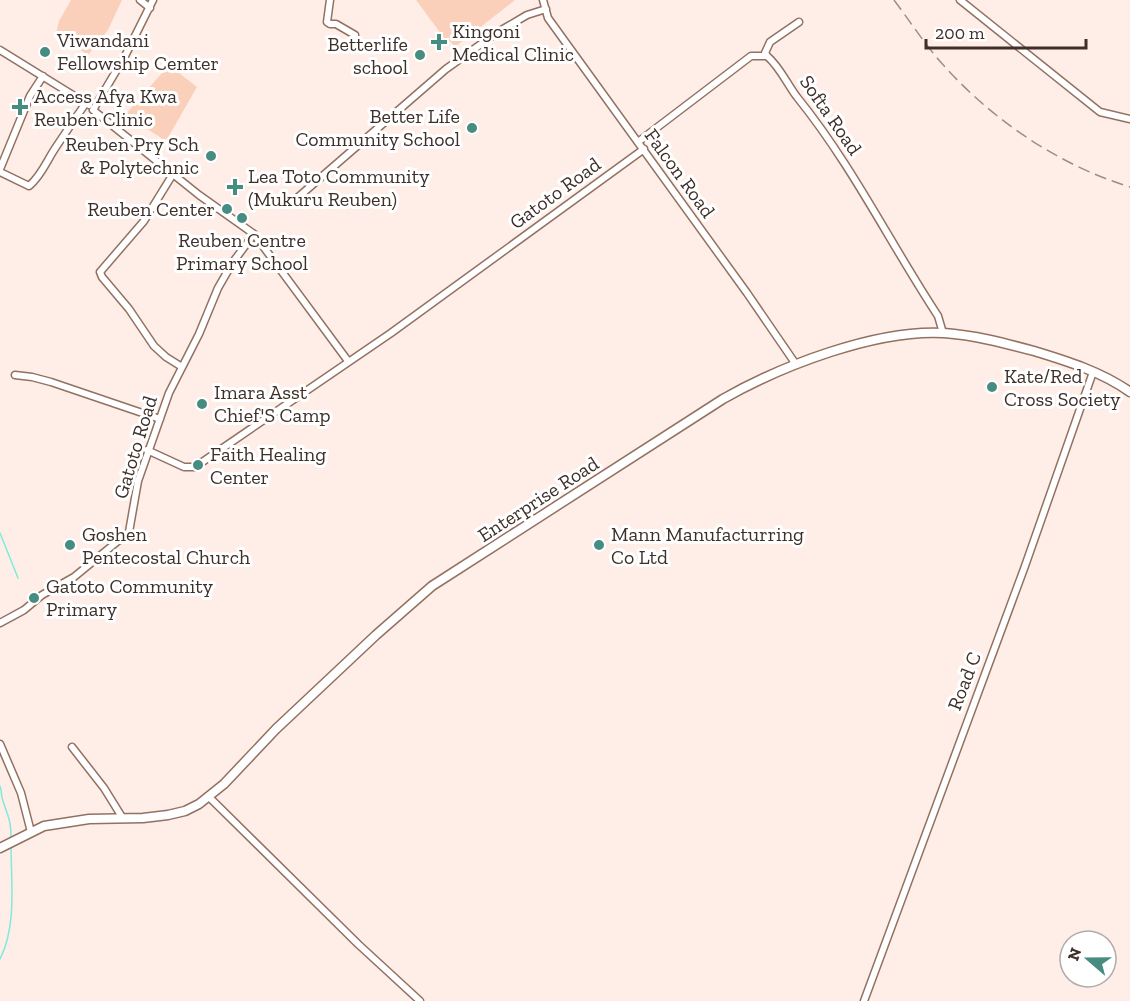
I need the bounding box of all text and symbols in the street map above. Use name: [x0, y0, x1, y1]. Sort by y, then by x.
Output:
scale bar: [926, 12, 1086, 50]
place label: Kingoni Medical Clinic: [452, 19, 574, 66]
text: 200 m: [935, 22, 985, 44]
place label: Viwandani Fellowship Cemter: [56, 28, 219, 75]
place label: Betterlife school: [327, 32, 408, 79]
marker: Kingoni Medical Clinic: [430, 33, 448, 51]
marker: Viwandani Fellowship Cemter: [38, 45, 52, 59]
marker: Betterlife school: [413, 48, 427, 62]
street label: Softa Road: [795, 70, 867, 160]
place label: Access Afya Kwa Reuben Clinic: [34, 84, 177, 131]
marker: Access Afya Kwa Reuben Clinic: [11, 98, 29, 116]
place label: Better Life Community School: [295, 104, 460, 151]
marker: Better Life Community School: [465, 121, 479, 135]
street label: Falcon Road: [640, 124, 720, 222]
place label: Reuben Pry Sch & Polytechnic: [65, 132, 200, 179]
marker: Reuben Pry Sch & Polytechnic: [204, 149, 218, 163]
street label: Gatoto Road: [505, 152, 605, 234]
place label: Lea Toto Community (Mukuru Reuben): [248, 164, 430, 211]
marker: Lea Toto Community (Mukuru Reuben): [226, 178, 244, 196]
place label: Reuben Center: [87, 197, 215, 221]
marker: Reuben Center: [220, 202, 234, 216]
marker: Reuben Centre Primary School: [235, 211, 249, 225]
place label: Reuben Centre Primary School: [176, 228, 308, 275]
place label: Kate/Red Cross Society: [1004, 364, 1121, 411]
place label: Imara Asst Chief'S Camp: [214, 380, 330, 427]
marker: Kate/Red Cross Society: [985, 380, 999, 394]
street label: Gatoto Road: [108, 393, 162, 501]
marker: Imara Asst Chief'S Camp: [195, 397, 209, 411]
place label: Faith Healing Center: [210, 442, 326, 489]
street label: Enterprise Road: [473, 451, 603, 547]
marker: Faith Healing Center: [191, 458, 205, 472]
place label: Goshen Pentecostal Church: [82, 522, 251, 569]
place label: Mann Manufacturring Co Ltd: [611, 522, 804, 569]
marker: Goshen Pentecostal Church: [63, 538, 77, 552]
marker: Mann Manufacturring Co Ltd: [592, 538, 606, 552]
place label: Gatoto Community Primary: [46, 574, 214, 621]
marker: Gatoto Community Primary: [27, 591, 41, 605]
street label: Road C: [942, 648, 986, 714]
north arrow: [1058, 929, 1118, 989]
text: N: [1063, 945, 1085, 963]

